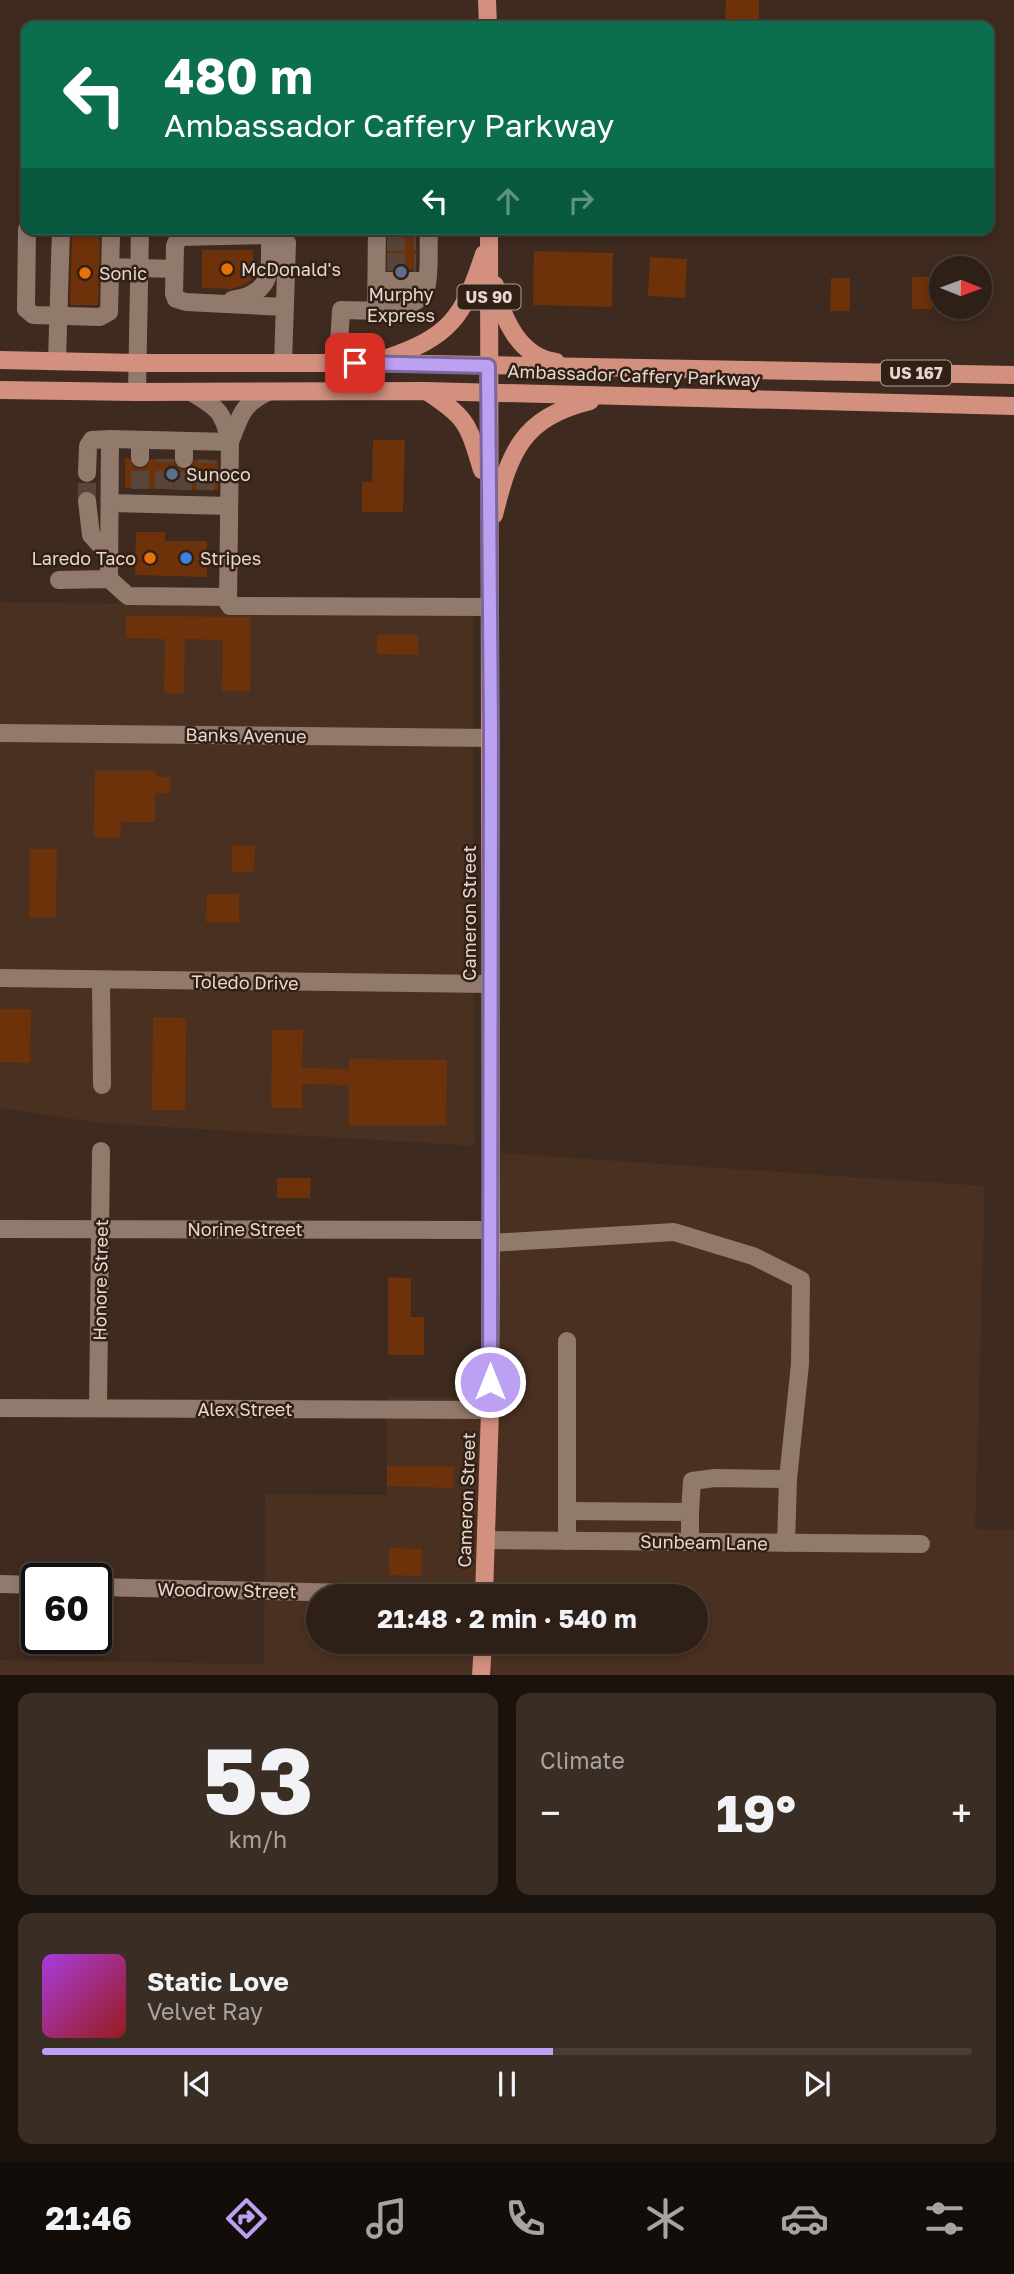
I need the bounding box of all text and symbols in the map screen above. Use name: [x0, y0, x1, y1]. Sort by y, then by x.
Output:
text: 480 m: [164, 46, 313, 105]
icon: left: [49, 49, 140, 140]
text: Ambassador Caffery Parkway: [164, 106, 614, 144]
icon: left: [416, 182, 454, 220]
icon: ahead: [489, 182, 527, 220]
icon: right: [562, 182, 600, 220]
north arrow: [929, 256, 992, 318]
map controls: [929, 256, 992, 319]
place label: McDonald's: [241, 258, 341, 280]
marker: McDonald's: [219, 261, 235, 277]
place label: Sonic: [99, 262, 147, 284]
marker: Murphy Express: [393, 264, 409, 280]
marker: Sonic: [77, 265, 93, 281]
place label: Murphy Express: [367, 283, 435, 326]
road number: US 90: [458, 284, 520, 310]
pin: [325, 333, 385, 393]
icon: arrive: [336, 344, 374, 382]
street label: Ambassador Caffery Parkway: [507, 360, 761, 390]
road number: US 167: [881, 360, 951, 386]
place label: Sunoco: [186, 463, 251, 485]
marker: Sunoco: [164, 466, 180, 482]
place label: Laredo Taco: [31, 547, 136, 569]
place label: Stripes: [200, 547, 261, 569]
marker: Laredo Taco: [142, 550, 158, 566]
marker: Stripes: [178, 550, 194, 566]
street label: Banks Avenue: [185, 723, 307, 747]
street label: Cameron Street: [458, 845, 480, 981]
street label: Toledo Drive: [191, 970, 299, 994]
street label: Norine Street: [187, 1218, 303, 1240]
street label: Honore Street: [88, 1219, 112, 1341]
position arrow: [453, 1345, 527, 1419]
street label: Alex Street: [197, 1398, 293, 1420]
street label: Cameron Street: [453, 1432, 479, 1568]
street label: Sunbeam Lane: [640, 1530, 768, 1554]
speed limit sign: 60: [21, 1563, 112, 1654]
street label: Woodrow Street: [157, 1578, 297, 1602]
text: 21:48 · 2 min · 540 m: [377, 1603, 637, 1634]
text: 53: [202, 1725, 314, 1834]
text: Climate: [540, 1746, 625, 1774]
text: 19°: [716, 1781, 796, 1843]
text: −: [540, 1790, 561, 1835]
text: +: [951, 1790, 972, 1835]
text: km/h: [229, 1825, 287, 1853]
text: Static Love: [147, 1966, 289, 1997]
text: Velvet Ray: [147, 1997, 263, 2025]
icon: previous: [178, 2065, 216, 2103]
icon: pause: [488, 2065, 526, 2103]
icon: next: [798, 2065, 836, 2103]
icon: directions: [222, 2194, 271, 2243]
icon: music: [362, 2194, 411, 2243]
icon: phone: [501, 2194, 550, 2243]
icon: climate: [641, 2194, 690, 2243]
icon: car: [780, 2194, 829, 2243]
icon: filters: [920, 2194, 969, 2243]
text: 21:46: [45, 2199, 132, 2237]

